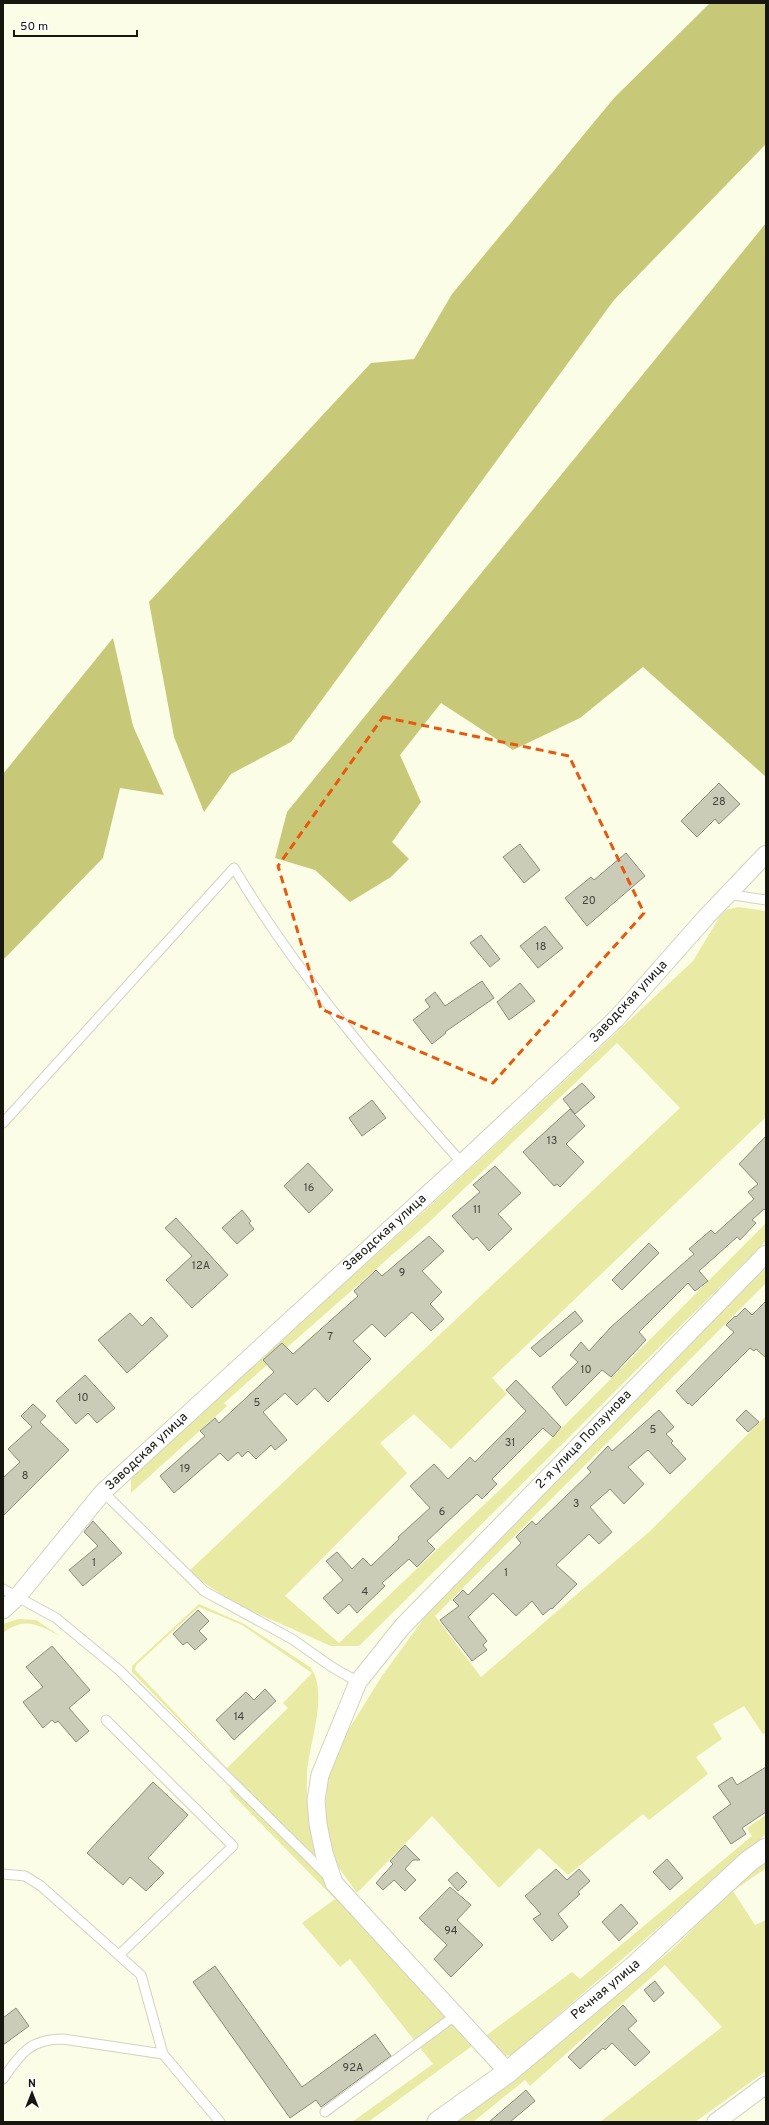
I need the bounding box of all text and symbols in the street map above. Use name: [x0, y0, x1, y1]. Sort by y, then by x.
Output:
scale bar: [14, 12, 137, 38]
text: 50 m: [20, 19, 48, 35]
house number: 28: [712, 795, 726, 809]
house number: 20: [582, 894, 596, 908]
house number: 18: [536, 940, 546, 954]
street label: Заводская улица: [587, 957, 671, 1047]
house number: 13: [547, 1134, 557, 1148]
house number: 16: [304, 1181, 314, 1195]
street label: Заводская улица: [340, 1191, 430, 1275]
house number: 11: [473, 1203, 481, 1217]
house number: 12А: [192, 1259, 210, 1273]
house number: 9: [399, 1266, 405, 1280]
house number: 7: [327, 1330, 333, 1344]
house number: 10: [580, 1363, 592, 1377]
street label: 2-я улица Ползунова: [533, 1387, 635, 1493]
house number: 10: [77, 1391, 89, 1405]
house number: 5: [254, 1396, 261, 1410]
street label: Заводская улица: [102, 1410, 192, 1494]
house number: 5: [650, 1423, 657, 1437]
house number: 31: [505, 1436, 515, 1450]
house number: 19: [180, 1462, 190, 1476]
house number: 8: [22, 1469, 28, 1483]
house number: 3: [573, 1497, 579, 1511]
house number: 6: [439, 1505, 445, 1519]
house number: 1: [92, 1556, 96, 1570]
house number: 1: [504, 1566, 508, 1580]
house number: 4: [362, 1585, 369, 1599]
house number: 14: [234, 1710, 245, 1724]
house number: 94: [444, 1924, 458, 1938]
street label: Речная улица: [568, 1956, 644, 2024]
house number: 92А: [343, 2061, 363, 2075]
north arrow: [12, 2073, 52, 2113]
text: N: [28, 2077, 36, 2091]

